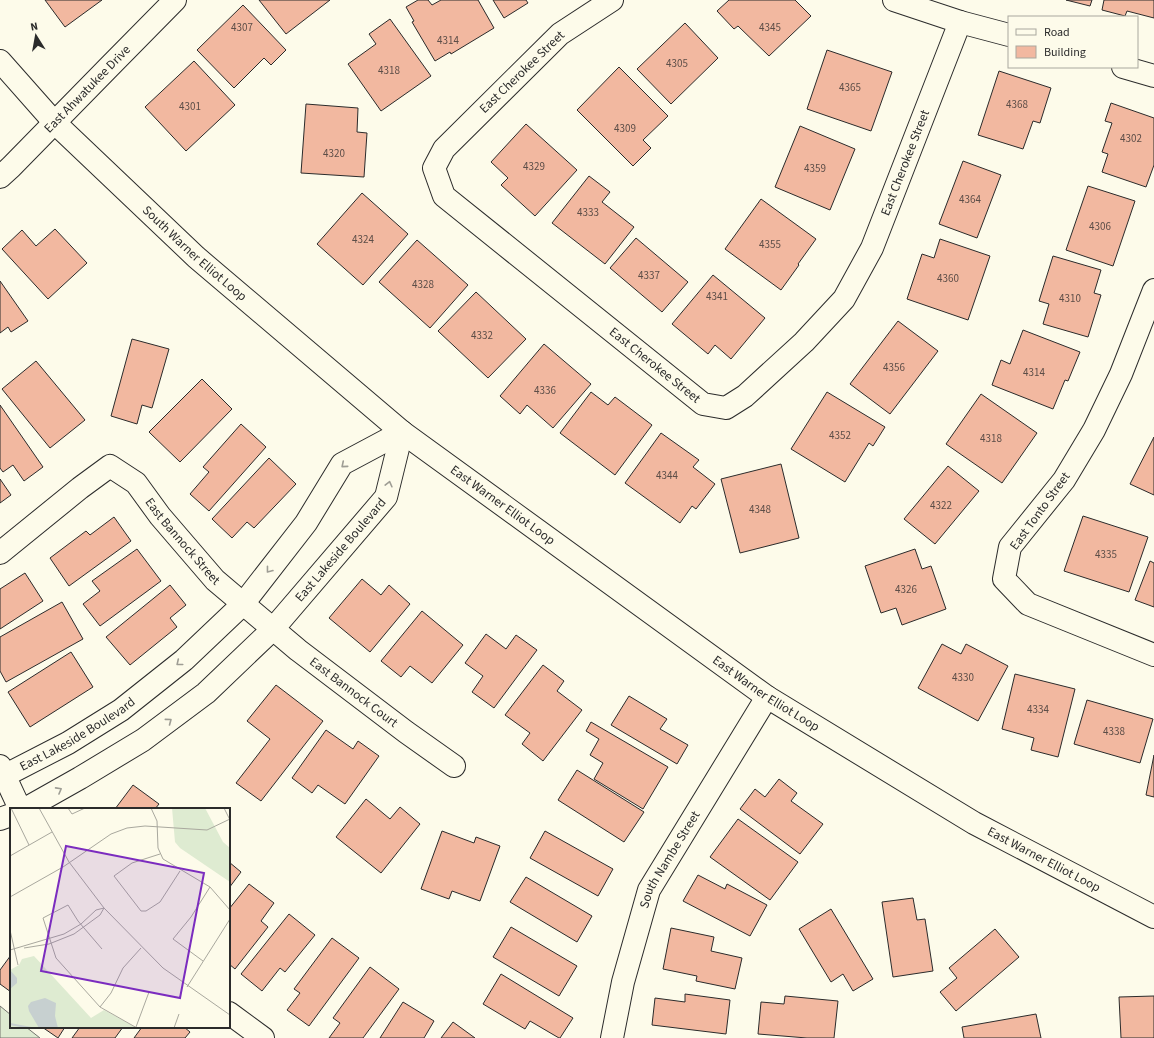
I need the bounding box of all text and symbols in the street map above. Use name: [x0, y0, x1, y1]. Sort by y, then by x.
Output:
north arrow: [16, 16, 56, 56]
legend: [1008, 16, 1138, 68]
text: N: [29, 19, 39, 35]
house number: 4307: [231, 20, 253, 35]
house number: 4345: [759, 20, 781, 35]
text: Road: [1044, 24, 1070, 41]
street label: East Cherokee Street: [475, 26, 569, 117]
house number: 4314: [437, 33, 459, 48]
street label: East Ahwatukee Drive: [40, 41, 135, 137]
text: Building: [1044, 44, 1086, 61]
house number: 4305: [666, 56, 688, 71]
house number: 4318: [378, 63, 400, 78]
house number: 4365: [839, 80, 861, 95]
house number: 4368: [1006, 97, 1028, 112]
house number: 4301: [179, 99, 201, 114]
street label: East Cherokee Street: [876, 107, 934, 218]
house number: 4309: [614, 121, 636, 136]
house number: 4302: [1120, 131, 1142, 146]
house number: 4320: [323, 146, 345, 161]
house number: 4329: [523, 159, 545, 174]
house number: 4359: [804, 161, 826, 176]
house number: 4364: [959, 192, 981, 207]
street label: South Warner Elliot Loop: [138, 202, 251, 305]
house number: 4333: [577, 205, 599, 220]
house number: 4306: [1089, 219, 1111, 234]
house number: 4324: [352, 232, 374, 247]
house number: 4355: [759, 237, 781, 252]
house number: 4337: [638, 268, 660, 283]
house number: 4360: [937, 271, 959, 286]
house number: 4328: [412, 277, 434, 292]
house number: 4341: [706, 289, 728, 304]
house number: 4310: [1059, 291, 1081, 306]
street label: East Cherokee Street: [605, 323, 705, 408]
house number: 4332: [471, 328, 493, 343]
house number: 4356: [883, 360, 905, 375]
house number: 4314: [1023, 365, 1045, 380]
house number: 4336: [534, 383, 556, 398]
house number: 4352: [829, 428, 851, 443]
house number: 4318: [980, 431, 1002, 446]
one-way arrow: [341, 460, 349, 467]
street label: East Warner Elliot Loop: [447, 461, 559, 549]
house number: 4344: [656, 468, 678, 483]
street label: East Tonto Street: [1006, 468, 1075, 554]
one-way arrow: [384, 481, 393, 488]
street label: East Bannock Street: [141, 494, 224, 590]
street label: East Lakeside Boulevard: [291, 494, 390, 606]
house number: 4322: [930, 498, 952, 513]
house number: 4348: [749, 502, 771, 517]
house number: 4335: [1095, 547, 1117, 562]
one-way arrow: [267, 565, 274, 572]
house number: 4326: [895, 582, 917, 597]
street label: East Warner Elliot Loop: [709, 651, 823, 736]
street label: East Bannock Court: [306, 653, 402, 732]
one-way arrow: [177, 659, 184, 666]
house number: 4330: [952, 670, 974, 685]
street label: East Lakeside Boulevard: [16, 693, 139, 775]
house number: 4334: [1027, 702, 1049, 717]
one-way arrow: [164, 719, 171, 726]
house number: 4338: [1103, 724, 1125, 739]
one-way arrow: [55, 787, 62, 795]
street label: South Nambe Street: [635, 807, 705, 910]
inset map: [10, 808, 230, 1028]
street label: East Warner Elliot Loop: [984, 823, 1104, 897]

